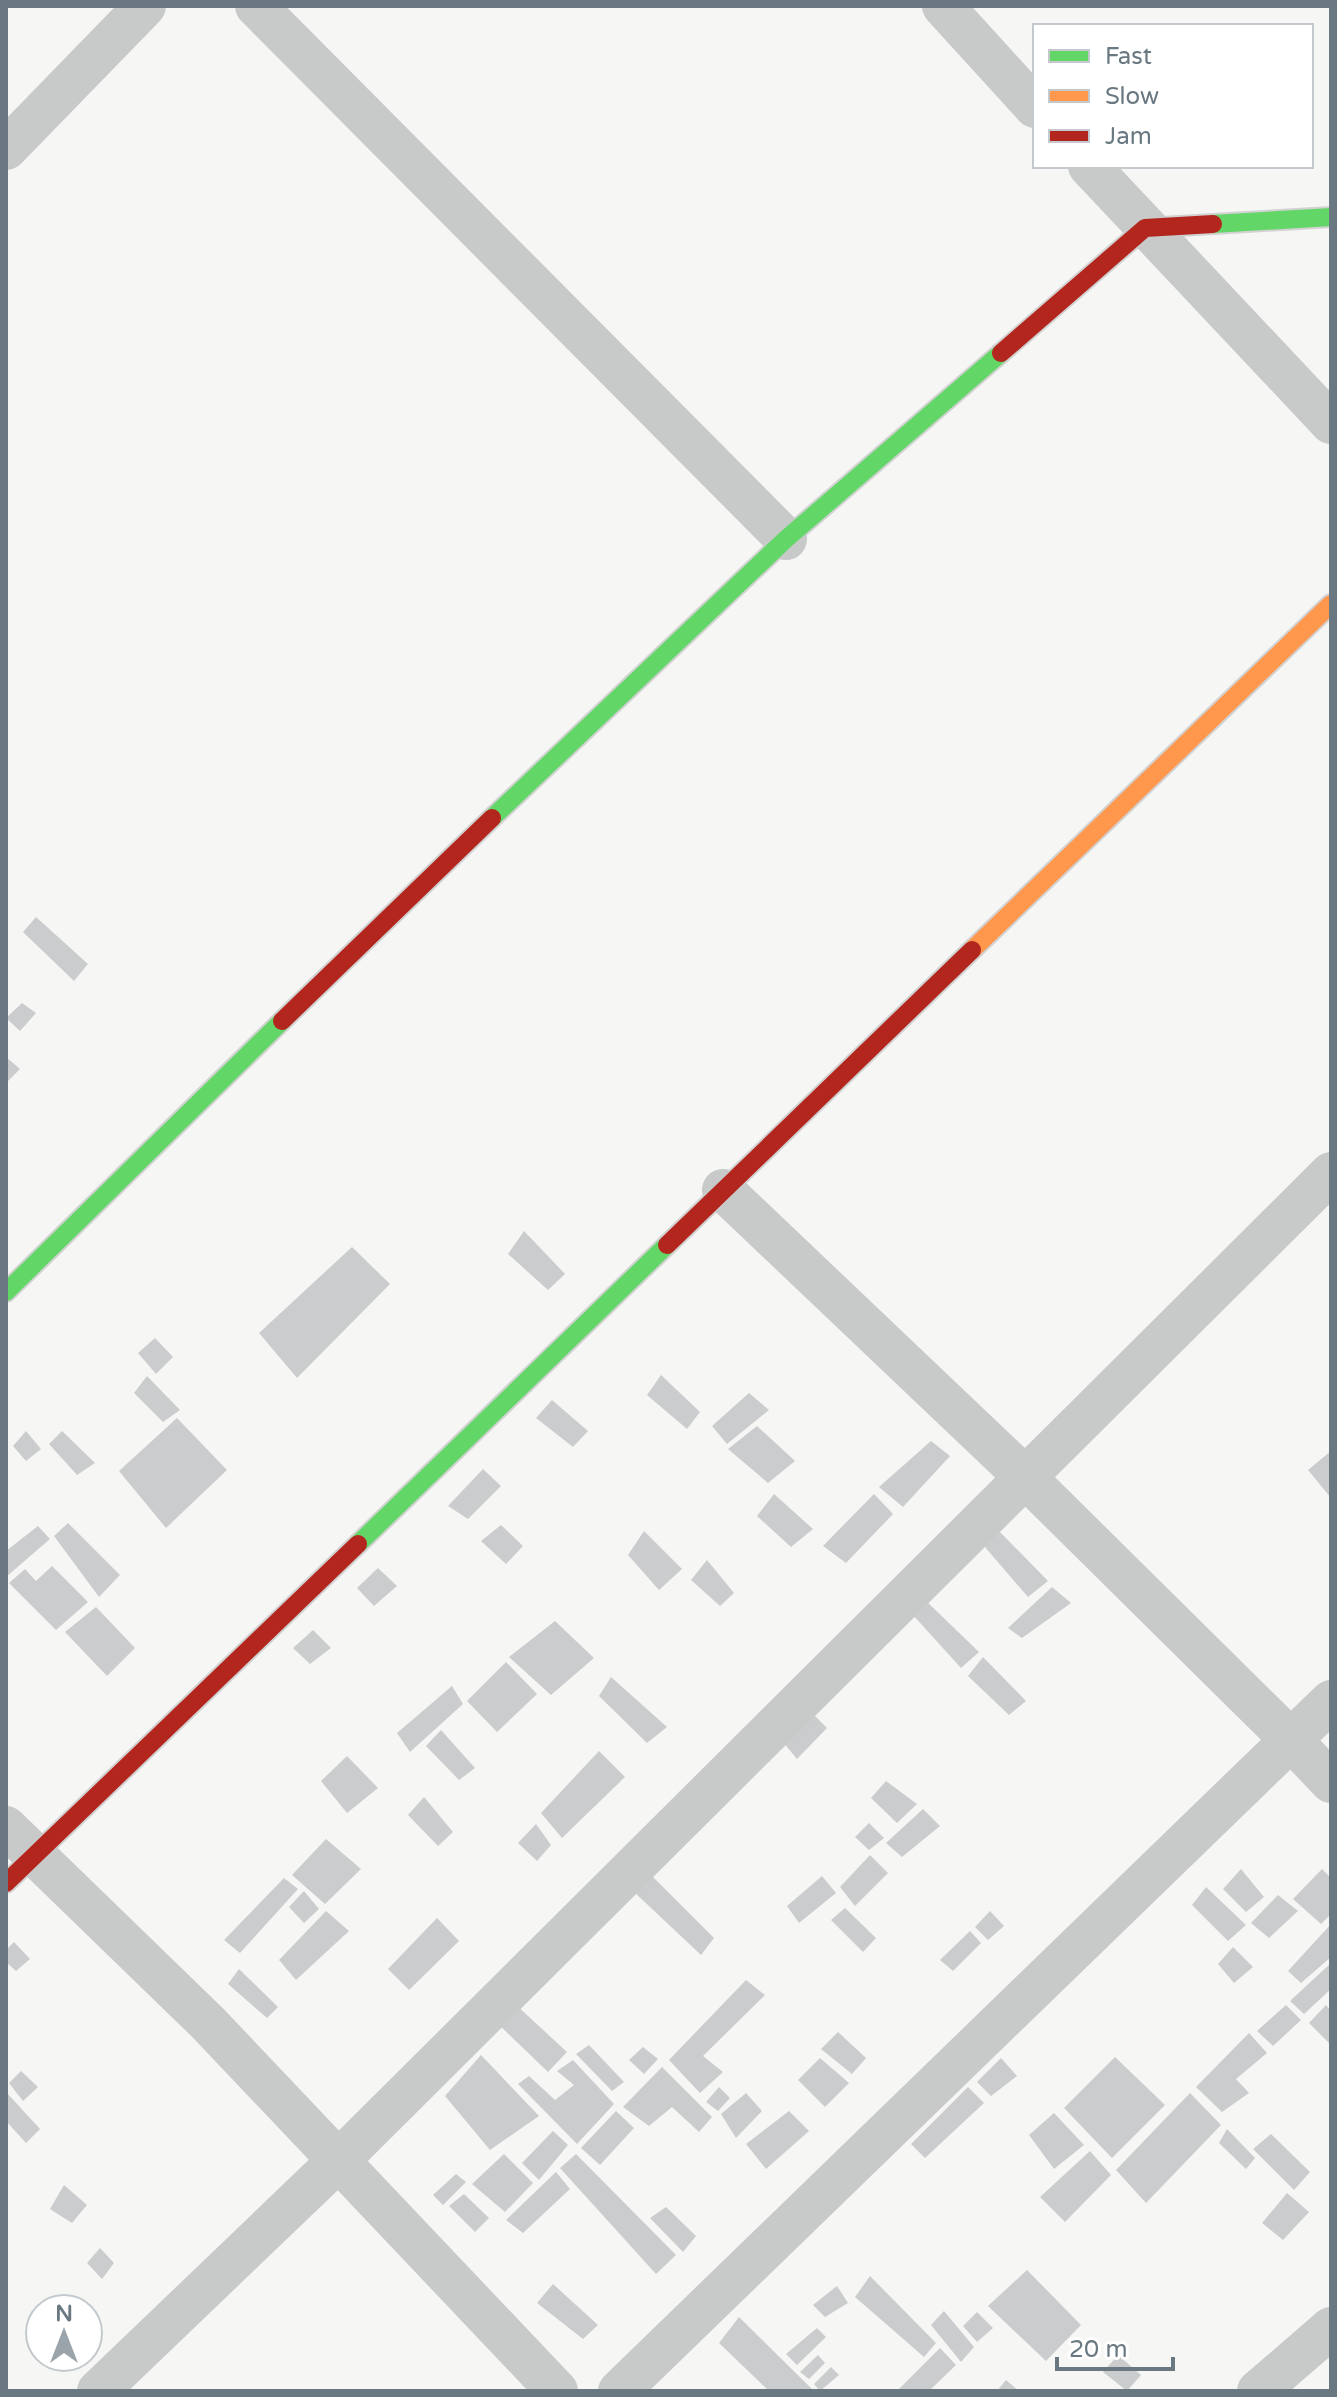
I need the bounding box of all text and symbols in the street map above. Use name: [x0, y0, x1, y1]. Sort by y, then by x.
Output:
legend: [1033, 24, 1313, 168]
text: Fast: [1105, 42, 1152, 71]
text: Slow: [1105, 82, 1159, 111]
text: Jam: [1105, 122, 1152, 151]
north arrow: [24, 2293, 104, 2373]
text: N: [55, 2301, 73, 2327]
scale bar: [1057, 2321, 1173, 2371]
text: 20 m: [1069, 2335, 1127, 2364]

